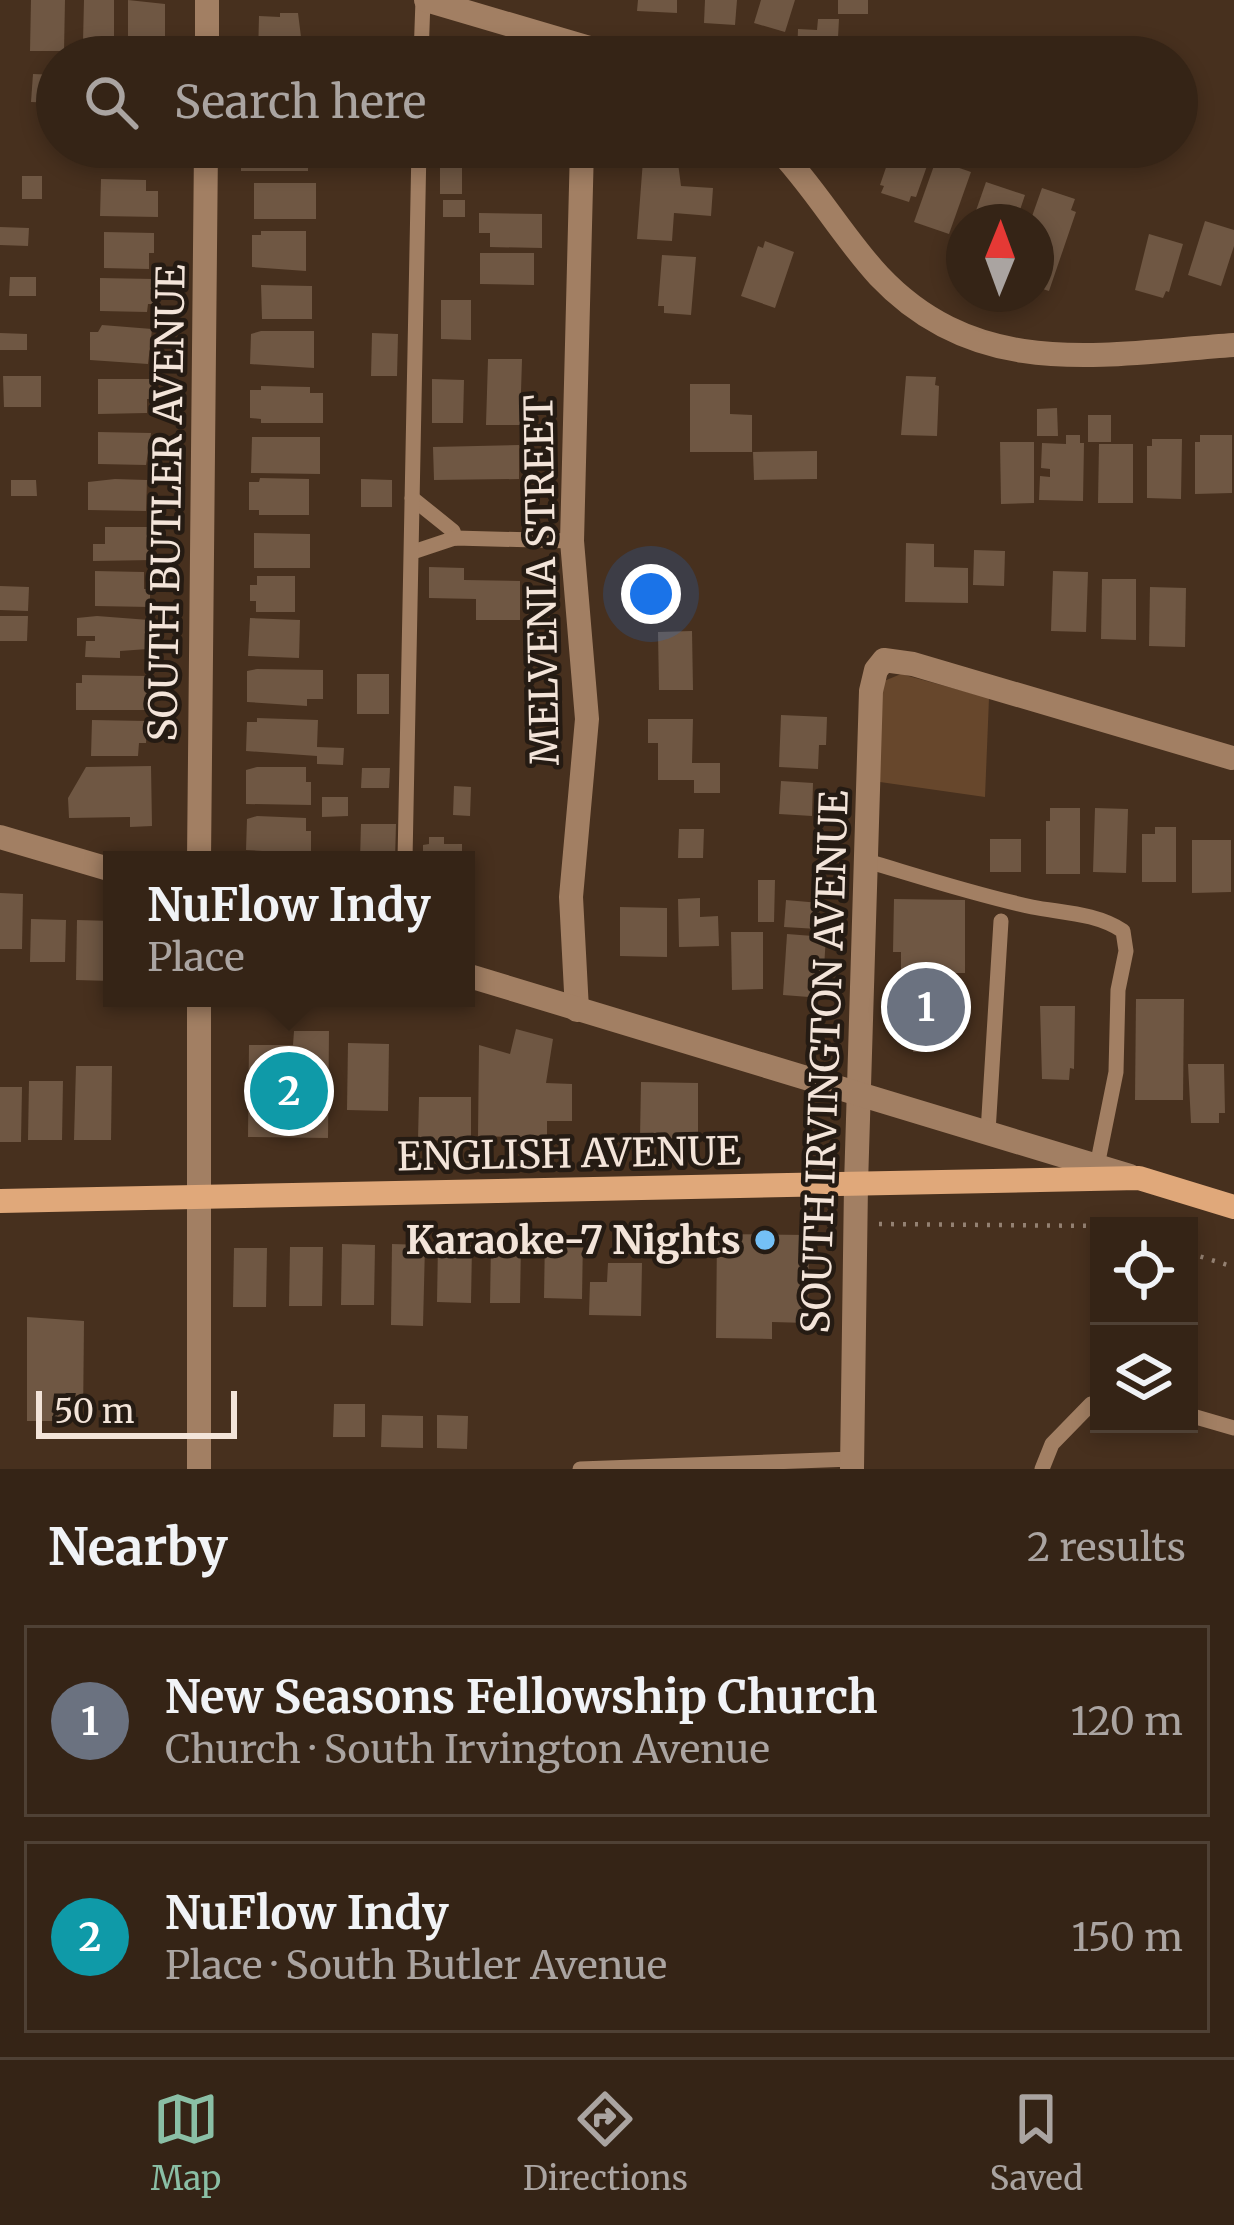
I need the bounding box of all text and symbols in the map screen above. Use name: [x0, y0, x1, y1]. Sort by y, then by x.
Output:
search box: [36, 36, 1198, 168]
icon: search: [78, 69, 144, 135]
text: Search here: [174, 74, 426, 130]
north arrow: [946, 204, 1054, 312]
street label: SOUTH BUTLER AVENUE: [138, 264, 196, 742]
street label: MELVENIA STREET: [514, 394, 570, 766]
your location: [621, 564, 681, 624]
street label: SOUTH IRVINGTON AVENUE: [791, 789, 859, 1334]
popup: [103, 851, 475, 1007]
text: NuFlow Indy: [147, 877, 431, 933]
text: Place: [147, 933, 245, 982]
pin: 1: [887, 962, 965, 1052]
pin: 2: [250, 1046, 328, 1136]
street label: ENGLISH AVENUE: [397, 1126, 742, 1181]
place label: Karaoke-7 Nights: [406, 1216, 741, 1265]
map controls: [1090, 1217, 1198, 1433]
button: locate: [1090, 1217, 1198, 1325]
marker: Karaoke-7 Nights: [752, 1227, 778, 1253]
button: layers: [1090, 1325, 1198, 1433]
scale bar: [36, 1385, 237, 1438]
text: 50 m: [54, 1391, 135, 1432]
text: Nearby: [48, 1515, 228, 1579]
text: 2 results: [1027, 1523, 1186, 1572]
text: New Seasons Fellowship Church: [165, 1669, 878, 1725]
text: 1: [81, 1697, 99, 1746]
text: 120 m: [1070, 1697, 1183, 1746]
text: Church · South Irvington Avenue: [165, 1725, 770, 1774]
text: NuFlow Indy: [165, 1885, 449, 1941]
text: 2: [79, 1913, 101, 1962]
text: 150 m: [1071, 1913, 1183, 1962]
text: Place · South Butler Avenue: [165, 1941, 667, 1990]
tab: Map: [151, 2086, 221, 2199]
tab: Directions: [523, 2086, 688, 2199]
tab: Saved: [990, 2086, 1083, 2199]

